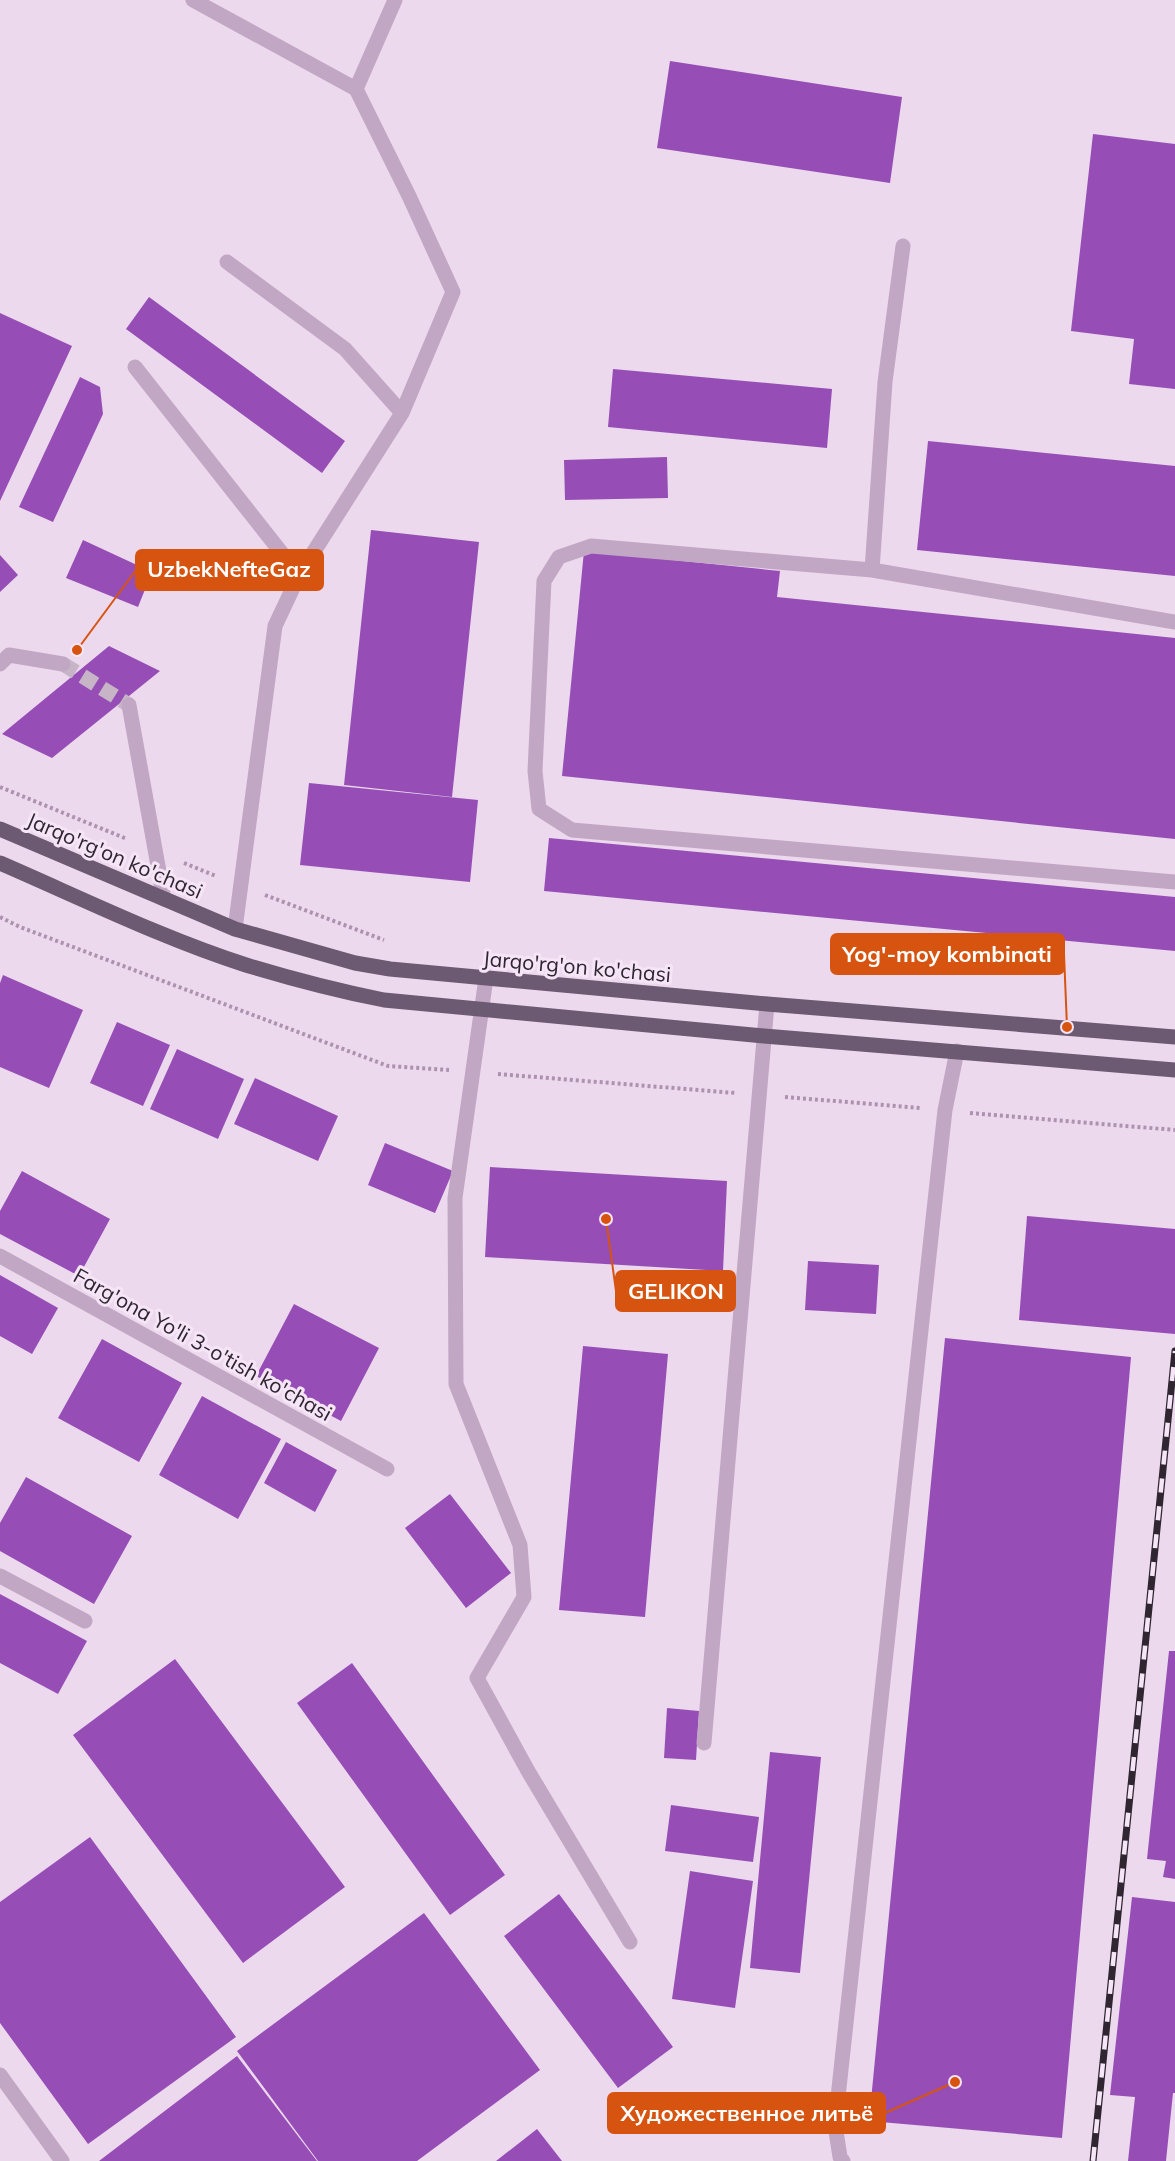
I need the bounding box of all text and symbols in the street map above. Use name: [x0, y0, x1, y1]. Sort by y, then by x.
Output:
callout: UzbekNefteGaz: [136, 550, 323, 590]
text: UzbekNefteGaz: [147, 555, 311, 583]
street label: Jarqo'rg'on ko'chasi: [23, 806, 207, 904]
callout: Yog'-moy kombinati: [831, 934, 1064, 974]
text: Yog'-moy kombinati: [841, 940, 1052, 968]
street label: Jarqo'rg'on ko'chasi: [482, 945, 672, 987]
street label: Farg'ona Yo'li 3-o'tish ko'chasi: [69, 1262, 337, 1426]
callout: GELIKON: [616, 1271, 735, 1311]
text: GELIKON: [628, 1277, 724, 1305]
callout: Художественное литьё: [608, 2093, 885, 2133]
text: Художественное литьё: [620, 2099, 873, 2127]

